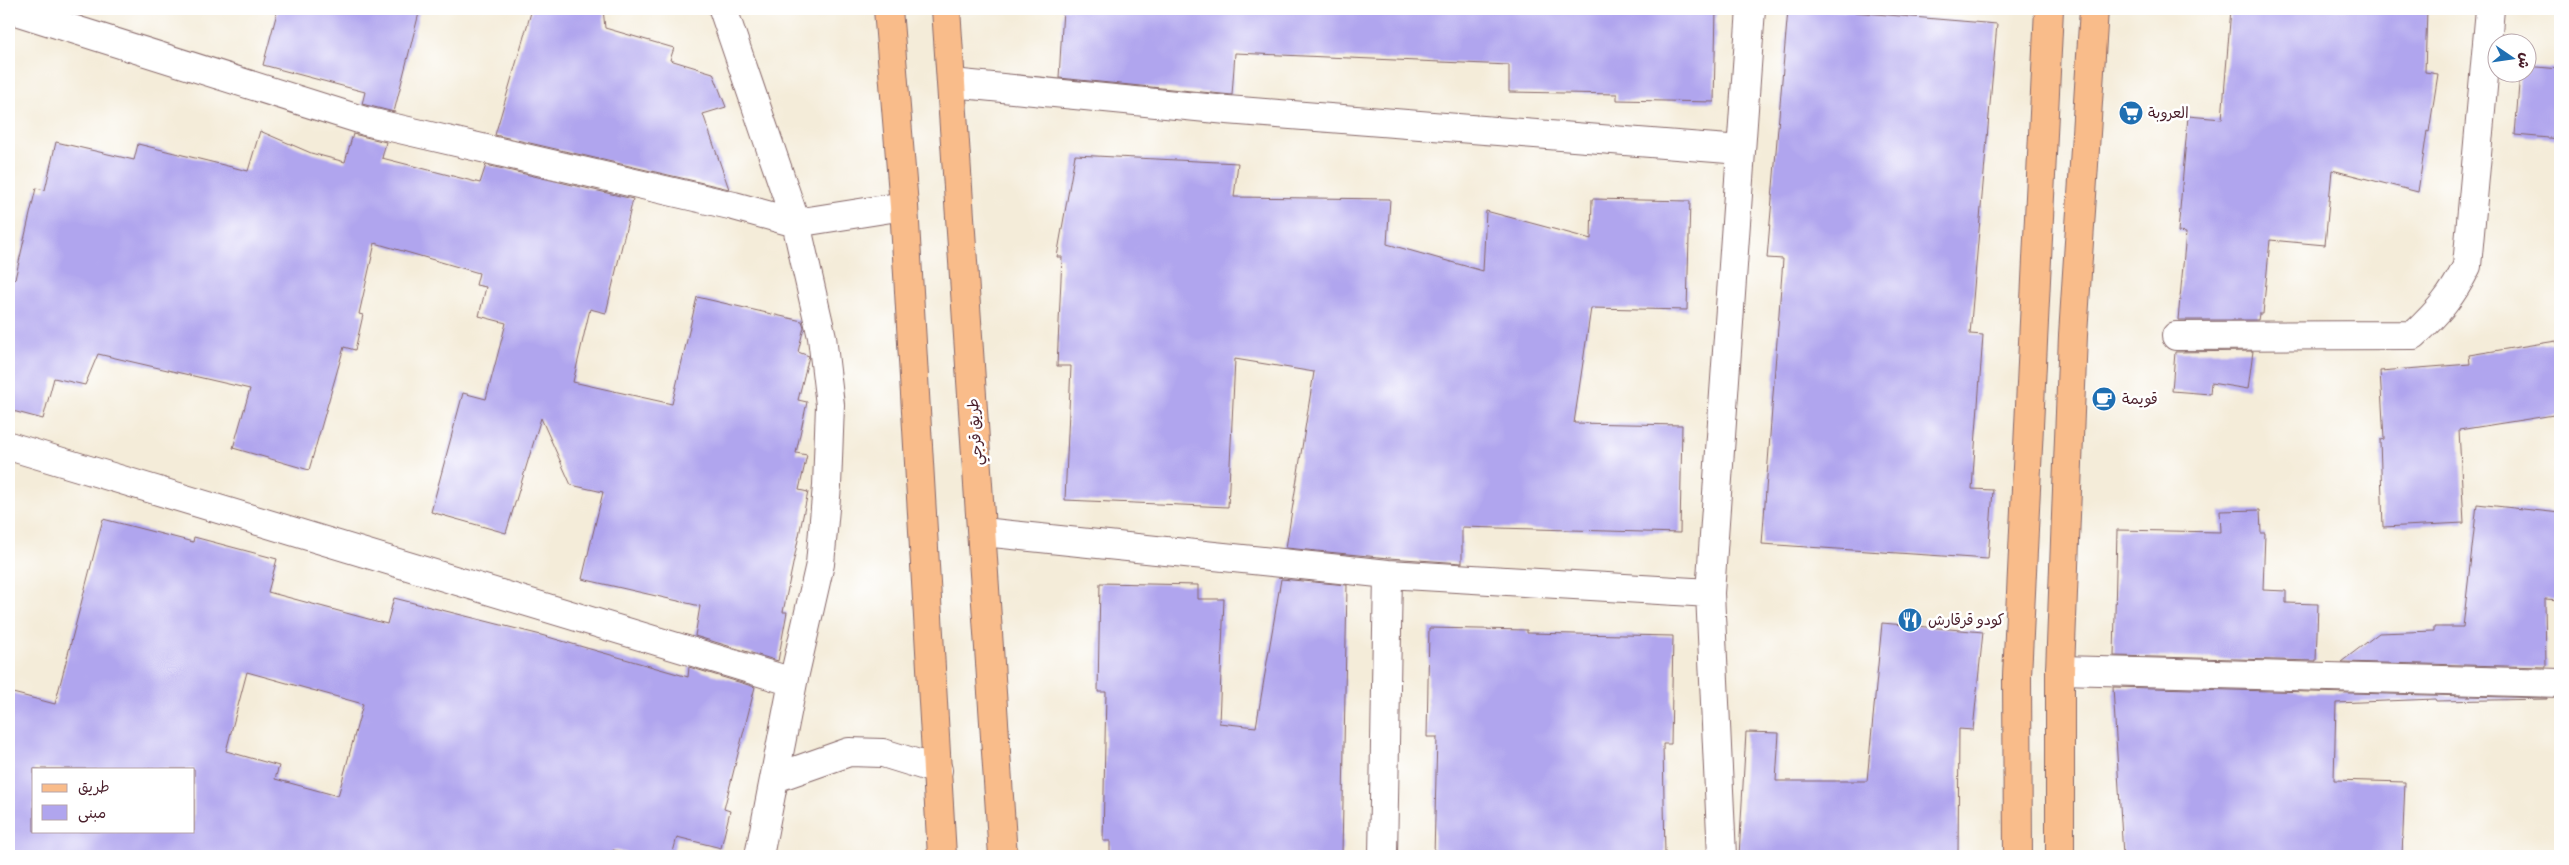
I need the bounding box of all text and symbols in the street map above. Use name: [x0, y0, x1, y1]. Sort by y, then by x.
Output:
north arrow: [2486, 32, 2536, 82]
text: ش: [2512, 51, 2532, 70]
supermarket icon: العروبة: [2118, 100, 2144, 126]
place label: العروبة: [2148, 106, 2189, 124]
cafe icon: قويمة: [2091, 386, 2117, 412]
place label: قويمة: [2122, 392, 2158, 410]
street label: طريق قرجي: [966, 398, 990, 466]
restaurant icon: كودو قرقارش: [1897, 607, 1923, 633]
place label: كودو قرقارش: [1928, 613, 2004, 631]
legend: [32, 768, 195, 832]
text: طريق: [78, 780, 110, 798]
text: مبنى: [78, 806, 106, 824]

